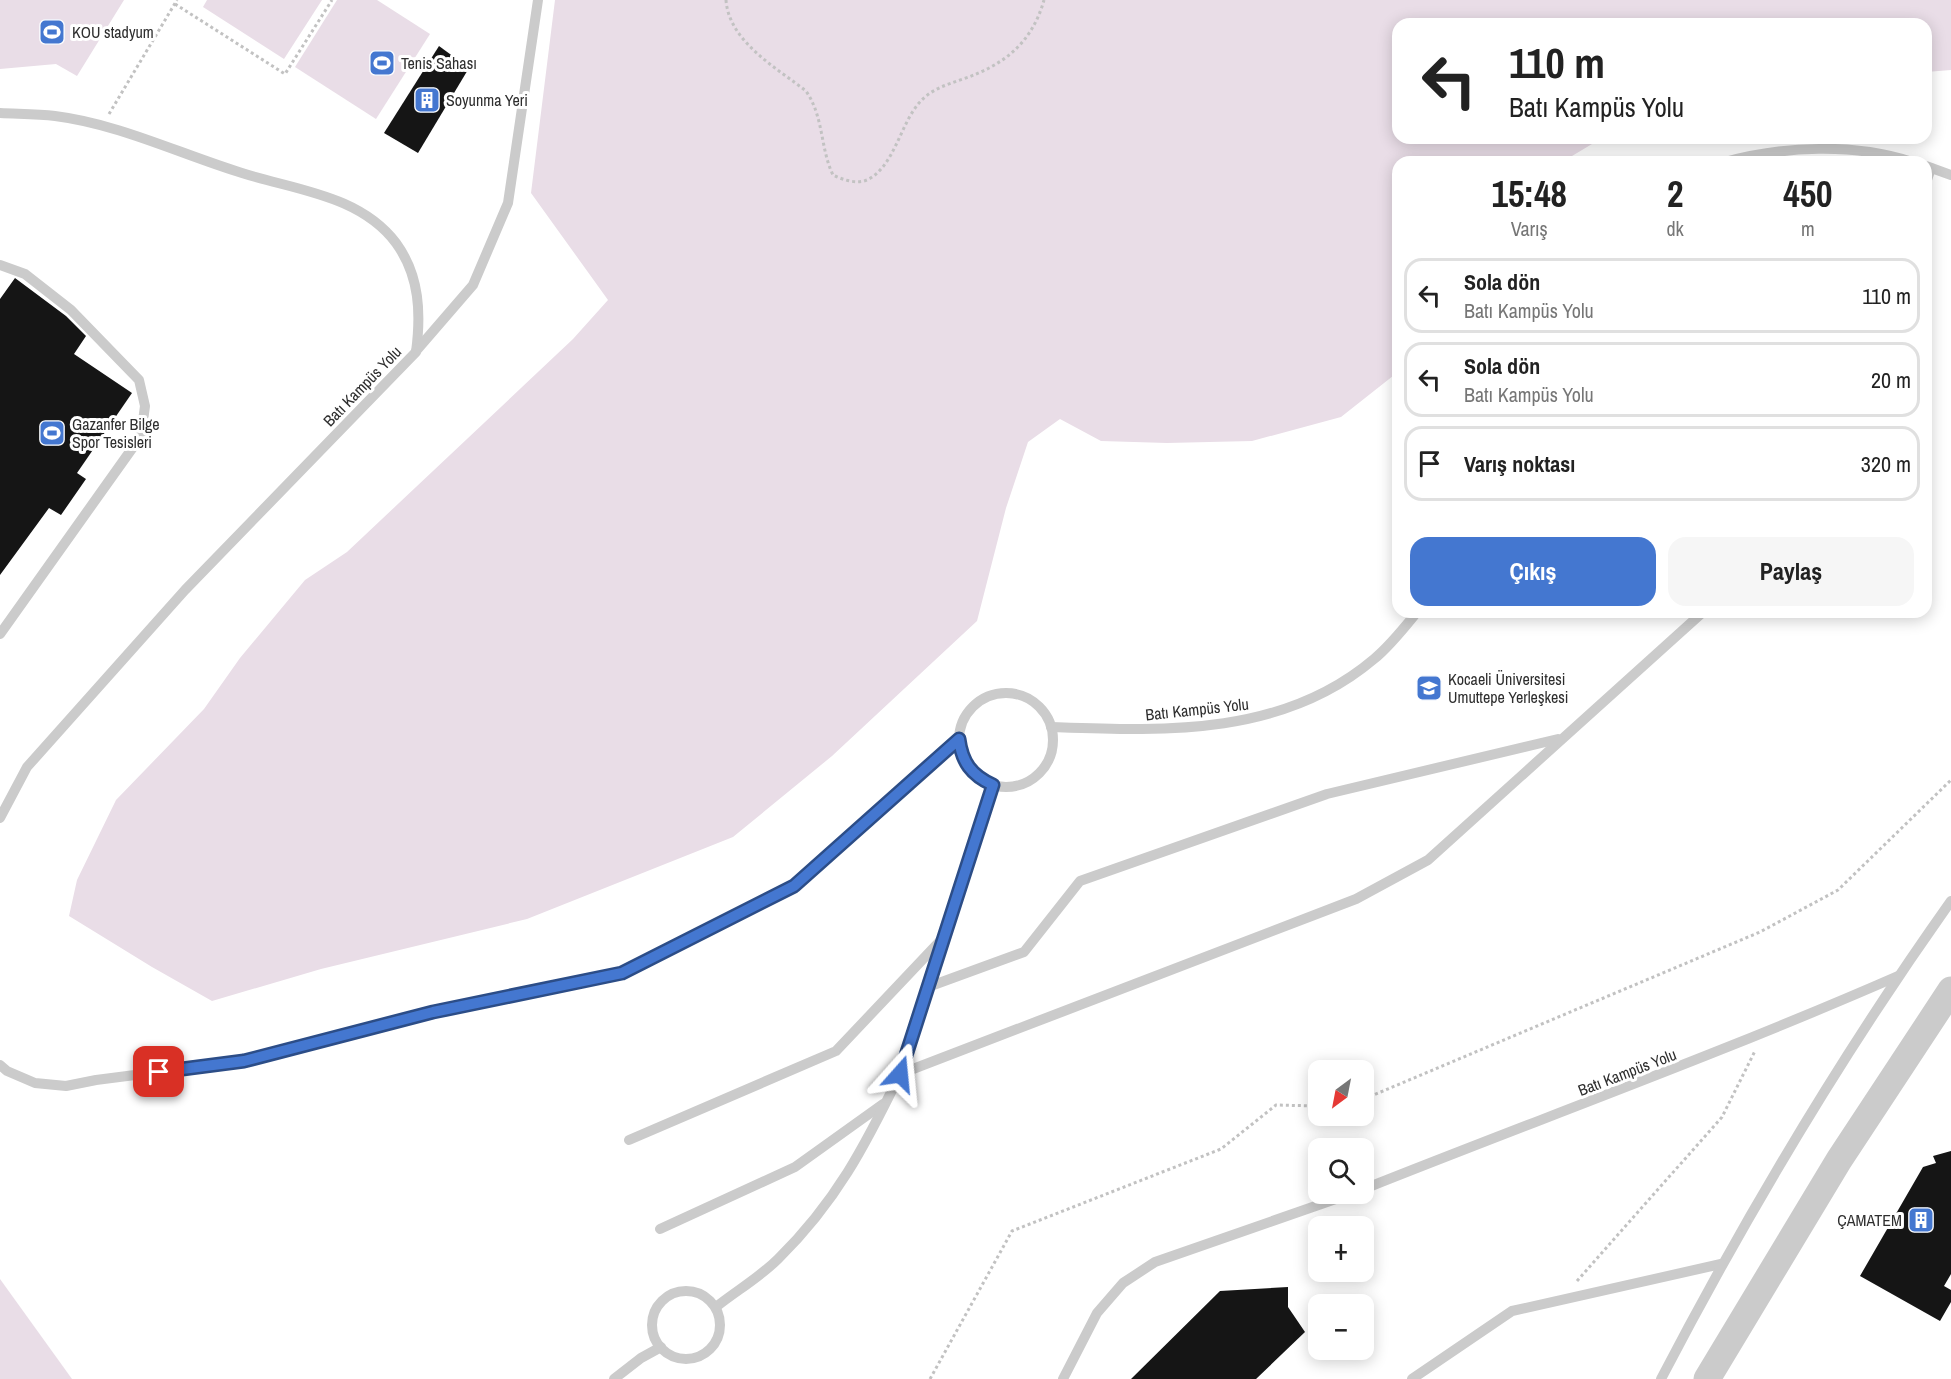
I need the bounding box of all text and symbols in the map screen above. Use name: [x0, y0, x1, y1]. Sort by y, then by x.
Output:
sports icon: KOU stadyum: [37, 17, 67, 47]
place label: KOU stadyum: [72, 21, 154, 43]
text: 110 m: [1509, 35, 1605, 91]
icon: left: [1410, 42, 1488, 120]
sports icon: Tenis Sahası: [367, 48, 397, 78]
place label: Tenis Sahası: [401, 52, 477, 74]
building icon: Soyunma Yeri: [412, 85, 442, 115]
place label: Soyunma Yeri: [446, 89, 528, 111]
text: Batı Kampüs Yolu: [1509, 89, 1684, 125]
text: 15:48: [1491, 170, 1567, 218]
text: 2: [1667, 170, 1683, 218]
text: 450: [1783, 170, 1832, 218]
text: Varış: [1511, 215, 1548, 242]
text: dk: [1666, 215, 1684, 242]
text: m: [1801, 215, 1815, 242]
text: Sola dön: [1464, 267, 1540, 297]
icon: left: [1413, 279, 1446, 312]
text: 110 m: [1862, 281, 1911, 311]
text: Batı Kampüs Yolu: [1464, 297, 1594, 324]
street label: Batı Kampüs Yolu: [318, 341, 406, 431]
text: Sola dön: [1464, 351, 1540, 381]
icon: left: [1413, 363, 1446, 396]
text: 20 m: [1871, 365, 1911, 395]
text: Batı Kampüs Yolu: [1464, 381, 1594, 408]
place label: Gazanfer Bilge Spor Tesisleri: [72, 413, 160, 453]
sports icon: Gazanfer Bilge Spor Tesisleri: [37, 418, 67, 448]
icon: arrive: [1413, 447, 1446, 480]
text: Varış noktası: [1464, 449, 1575, 479]
text: 320 m: [1861, 449, 1911, 479]
button: Çıkış: [1410, 537, 1656, 606]
button: Paylaş: [1668, 537, 1914, 606]
place label: Kocaeli Üniversitesi Umuttepe Yerleşkesi: [1448, 668, 1569, 708]
school or university icon: Kocaeli Üniversitesi Umuttepe Yerleşkesi: [1414, 673, 1444, 703]
street label: Batı Kampüs Yolu: [1144, 693, 1250, 725]
position arrow: [868, 1042, 932, 1106]
street label: Batı Kampüs Yolu: [1575, 1043, 1679, 1101]
pin: [133, 1046, 184, 1097]
icon: arrive: [142, 1055, 175, 1088]
north arrow: [1308, 1060, 1374, 1126]
map controls: [1308, 1060, 1374, 1360]
button: search: [1308, 1138, 1374, 1204]
building icon: ÇAMATEM: [1906, 1205, 1936, 1235]
place label: ÇAMATEM: [1837, 1209, 1902, 1231]
button: +: [1308, 1216, 1374, 1282]
button: −: [1308, 1294, 1374, 1360]

